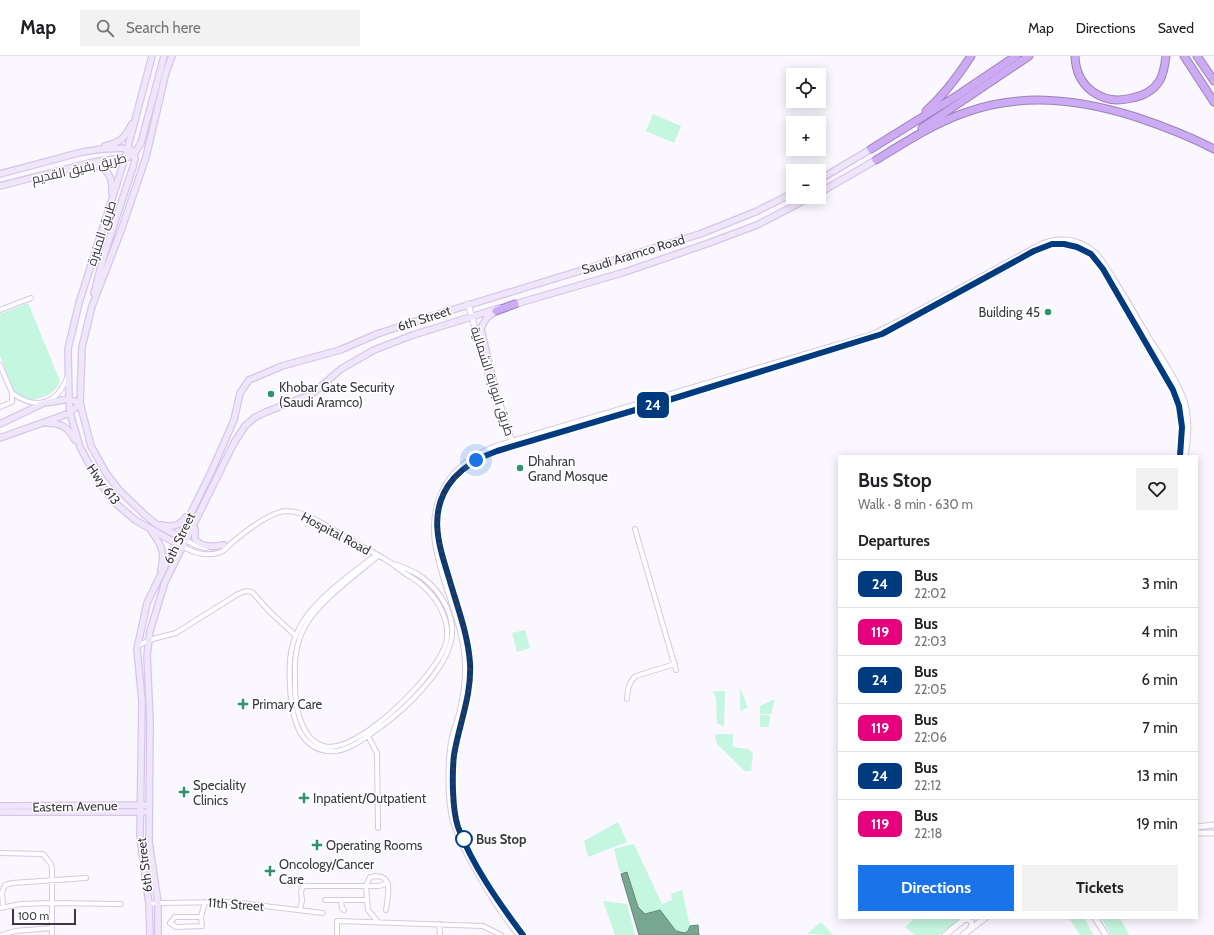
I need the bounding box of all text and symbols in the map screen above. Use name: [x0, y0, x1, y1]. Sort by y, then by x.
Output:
search box: [80, 10, 360, 46]
text: Map: [20, 16, 56, 39]
icon: search: [94, 17, 116, 39]
text: Search here: [126, 19, 201, 37]
text: Map: [1028, 19, 1054, 37]
text: Directions: [1076, 19, 1136, 37]
text: Saved: [1158, 19, 1194, 37]
map controls: [786, 68, 826, 204]
button: locate: [786, 68, 826, 108]
button: +: [786, 116, 826, 156]
street label: طريق بقيق القديم: [30, 149, 129, 189]
button: −: [786, 164, 826, 204]
street label: طريق المنيرة: [83, 198, 119, 268]
street label: Saudi Aramco Road: [579, 231, 687, 277]
street label: 6th Street: [395, 302, 453, 334]
place label: Building 45: [979, 304, 1040, 320]
marker: Building 45: [1043, 307, 1053, 317]
street label: طريق البوابة الشمالية: [468, 324, 518, 438]
place label: Khobar Gate Security (Saudi Aramco): [279, 379, 395, 410]
marker: Khobar Gate Security (Saudi Aramco): [266, 389, 276, 399]
line badge: 24: [635, 392, 671, 418]
text: 24: [645, 396, 661, 414]
your location: [466, 450, 486, 470]
place label: Dhahran Grand Mosque: [528, 453, 608, 484]
street label: Hwy 613: [84, 460, 124, 508]
marker: Dhahran Grand Mosque: [515, 463, 525, 473]
button: heart: [1136, 468, 1178, 510]
text: Bus Stop: [858, 469, 932, 492]
text: Walk · 8 min · 630 m: [858, 496, 973, 512]
street label: Hospital Road: [299, 508, 373, 558]
street label: 6th Street: [160, 509, 199, 566]
text: Departures: [858, 532, 930, 550]
text: Bus: [914, 567, 938, 585]
text: 24: [872, 575, 888, 593]
text: 3 min: [1142, 575, 1178, 593]
text: 22:02: [914, 585, 946, 601]
text: Bus: [914, 615, 938, 633]
text: 119: [871, 623, 889, 641]
text: 4 min: [1141, 623, 1178, 641]
text: 22:03: [914, 633, 946, 649]
text: Bus: [914, 663, 938, 681]
text: 24: [872, 671, 888, 689]
text: 6 min: [1141, 671, 1178, 689]
text: 22:05: [914, 681, 946, 697]
place label: Primary Care: [252, 696, 323, 712]
marker: Primary Care: [237, 698, 249, 710]
text: Bus: [914, 711, 938, 729]
text: 119: [871, 719, 889, 737]
text: 7 min: [1142, 719, 1178, 737]
text: 22:06: [914, 729, 947, 745]
text: Bus: [914, 759, 938, 777]
text: 24: [872, 767, 888, 785]
text: 13 min: [1137, 767, 1178, 785]
place label: Speciality Clinics: [193, 777, 247, 808]
text: 22:12: [914, 777, 941, 793]
marker: Speciality Clinics: [178, 786, 190, 798]
place label: Inpatient/Outpatient: [313, 790, 427, 806]
marker: Inpatient/Outpatient: [298, 792, 310, 804]
street label: Eastern Avenue: [32, 797, 118, 815]
text: Bus: [914, 807, 938, 825]
text: 119: [871, 815, 889, 833]
text: 19 min: [1136, 815, 1178, 833]
text: 22:18: [914, 825, 942, 841]
marker: Bus Stop: [455, 830, 473, 848]
place label: Bus Stop: [476, 831, 527, 847]
street label: 6th Street: [133, 836, 155, 893]
place label: Operating Rooms: [326, 837, 423, 853]
marker: Operating Rooms: [311, 839, 323, 851]
place label: Oncology/Cancer Care: [279, 856, 375, 887]
marker: Oncology/Cancer Care: [264, 865, 276, 877]
button: Directions: [858, 865, 1014, 911]
button: Tickets: [1022, 865, 1178, 911]
street label: 11th Street: [207, 894, 265, 914]
scale bar: [12, 907, 76, 926]
text: 100 m: [18, 909, 49, 923]

